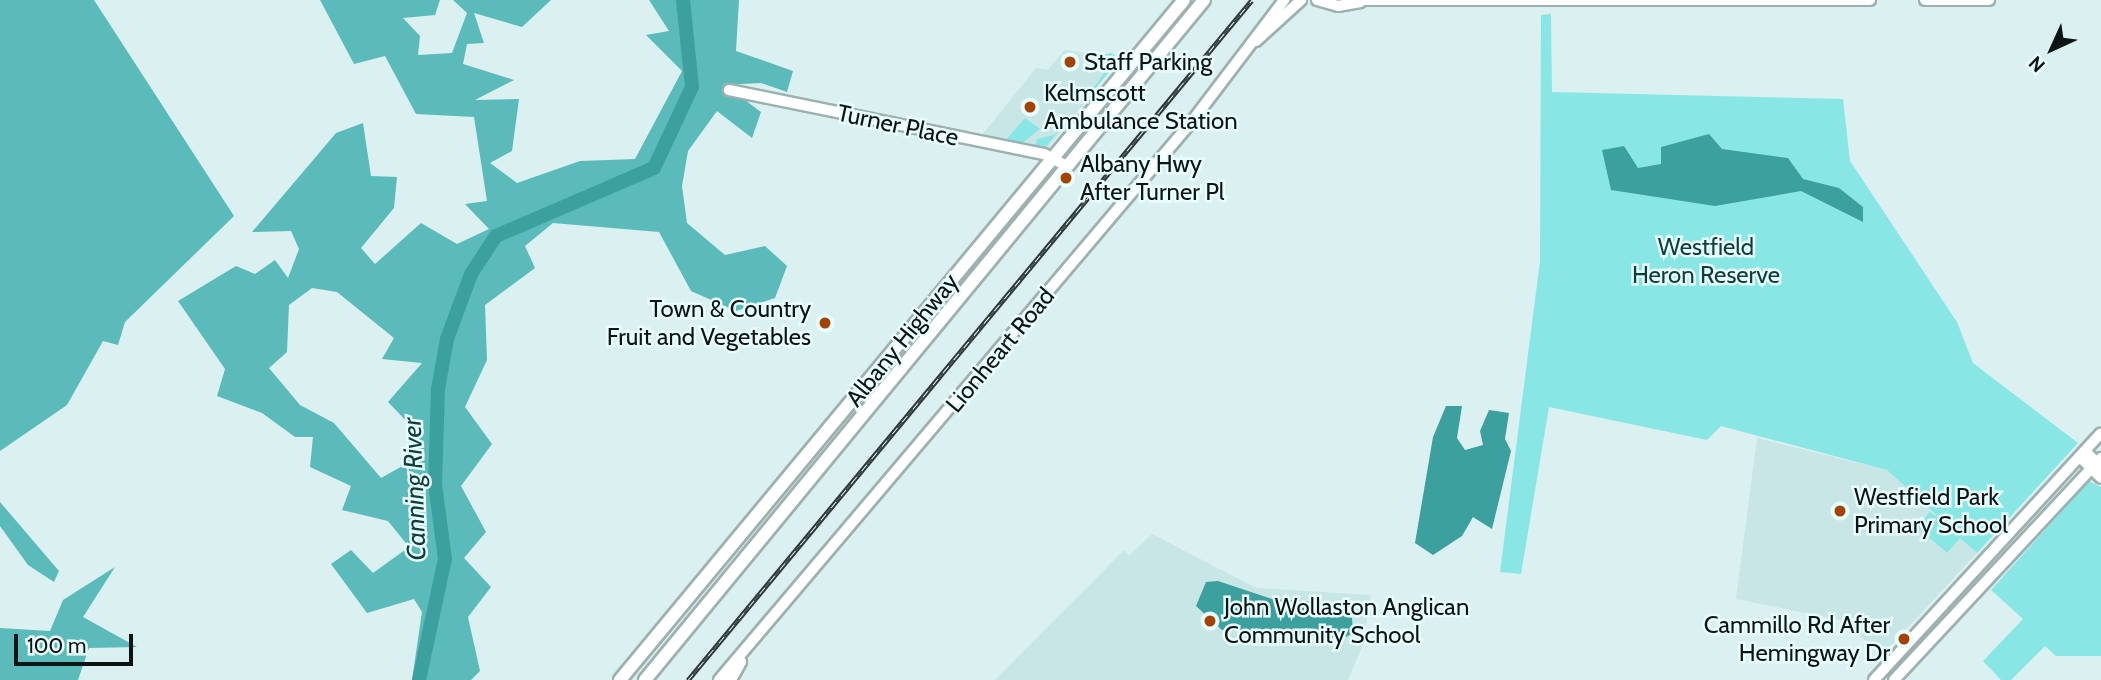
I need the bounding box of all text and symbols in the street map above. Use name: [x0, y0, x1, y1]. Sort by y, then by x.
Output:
north arrow: [2017, 14, 2087, 84]
place label: Staff Parking: [1084, 48, 1212, 76]
text: N: [2024, 51, 2050, 77]
marker: Staff Parking: [1062, 54, 1078, 70]
place label: Kelmscott Ambulance Station: [1044, 79, 1238, 135]
street label: Turner Place: [835, 98, 961, 152]
marker: Kelmscott Ambulance Station: [1022, 99, 1038, 115]
place label: Albany Hwy After Turner Pl: [1080, 150, 1224, 206]
marker: Albany Hwy After Turner Pl: [1058, 170, 1074, 186]
park label: Westfield Heron Reserve: [1632, 233, 1780, 289]
street label: Albany Highway: [840, 268, 964, 412]
street label: Lionheart Road: [940, 282, 1060, 418]
place label: Town & Country Fruit and Vegetables: [607, 295, 811, 351]
marker: Town & Country Fruit and Vegetables: [817, 315, 833, 331]
water label: Canning River: [397, 417, 433, 561]
place label: Westfield Park Primary School: [1854, 483, 2008, 539]
marker: Westfield Park Primary School: [1832, 503, 1848, 519]
place label: John Wollaston Anglican Community School: [1224, 593, 1469, 649]
place label: Cammillo Rd After Hemingway Dr: [1704, 611, 1890, 667]
marker: John Wollaston Anglican Community School: [1202, 613, 1218, 629]
scale bar: [18, 620, 136, 664]
marker: Cammillo Rd After Hemingway Dr: [1896, 631, 1912, 647]
text: 100 m: [27, 633, 86, 658]

